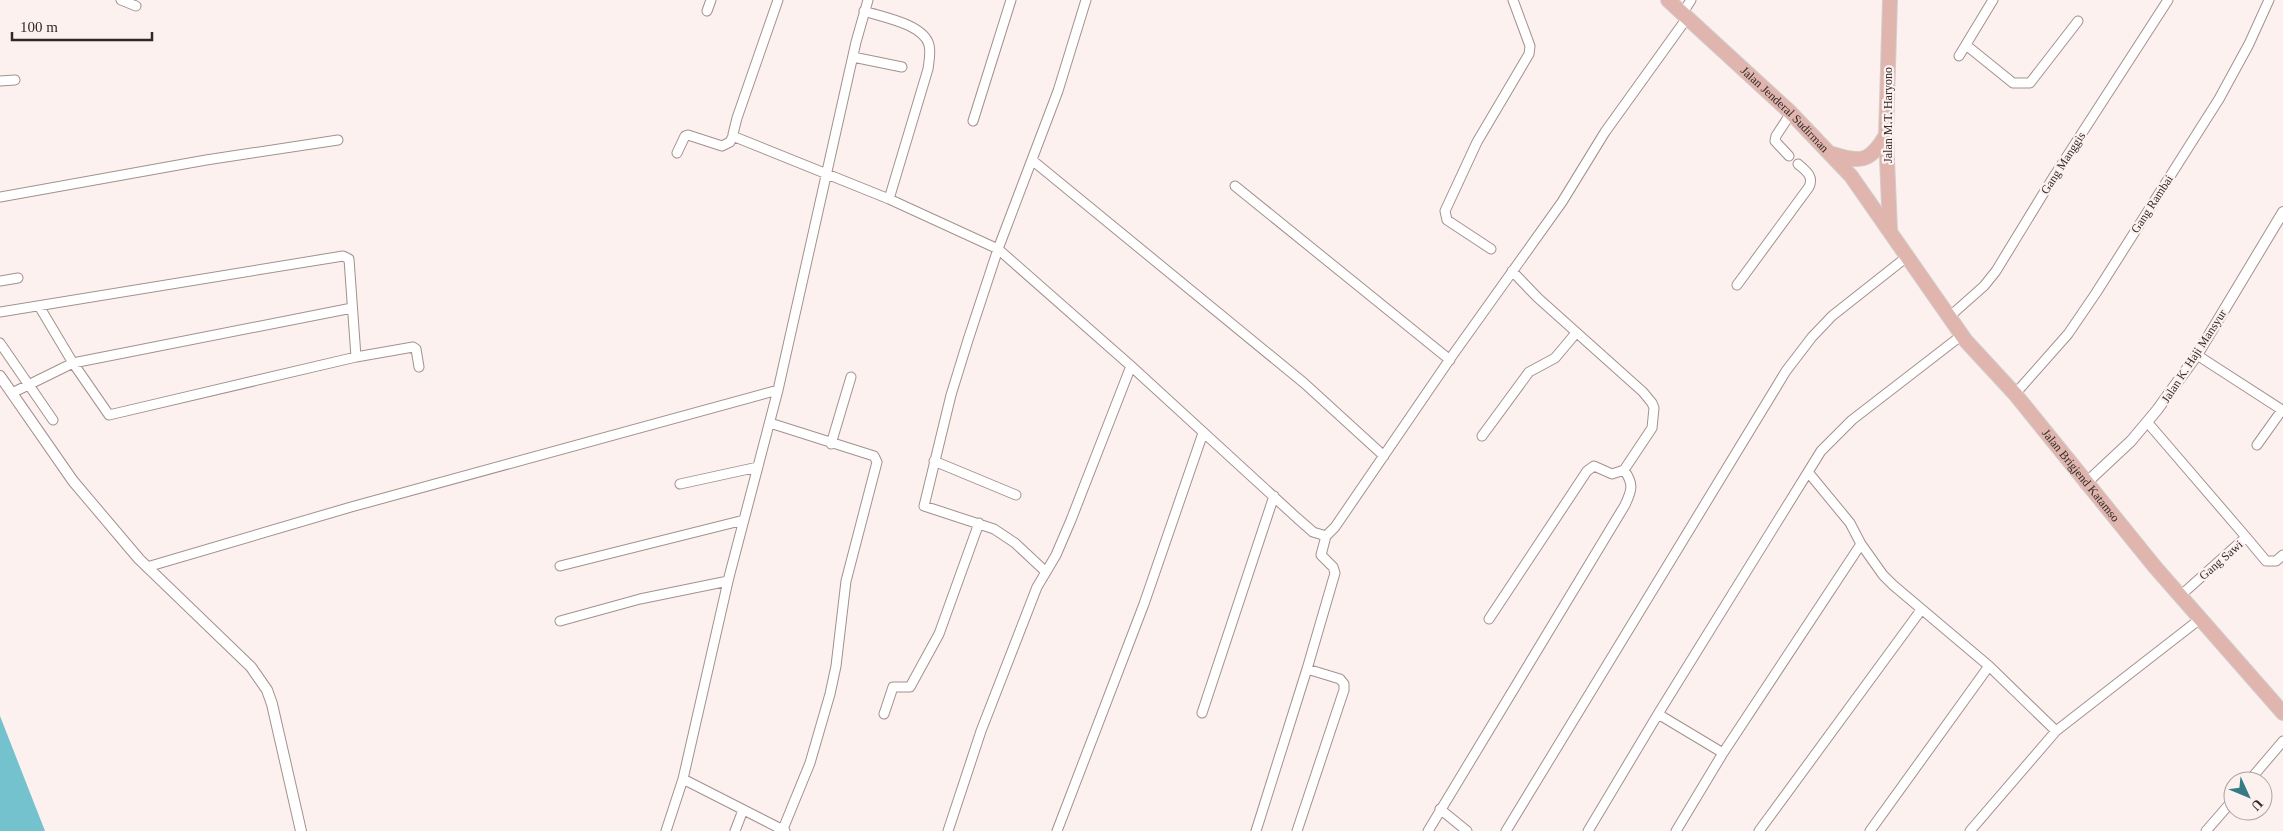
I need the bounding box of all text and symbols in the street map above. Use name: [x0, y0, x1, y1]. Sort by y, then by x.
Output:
scale bar: [12, 10, 152, 42]
text: 100 m: [20, 19, 58, 35]
street label: Jalan Jenderal Sudirman: [1738, 63, 1832, 155]
street label: Jalan M.T. Haryono: [1881, 67, 1895, 163]
street label: Gang Manggis: [2038, 129, 2088, 197]
street label: Gang Rambai: [2128, 172, 2176, 236]
street label: Jalan K. Haji Mansyur: [2159, 307, 2229, 405]
street label: Jalan Brigjend Katamso: [2039, 426, 2123, 525]
street label: Gang Sawi: [2196, 537, 2246, 583]
north arrow: [2223, 771, 2273, 821]
text: U: [2248, 796, 2266, 814]

